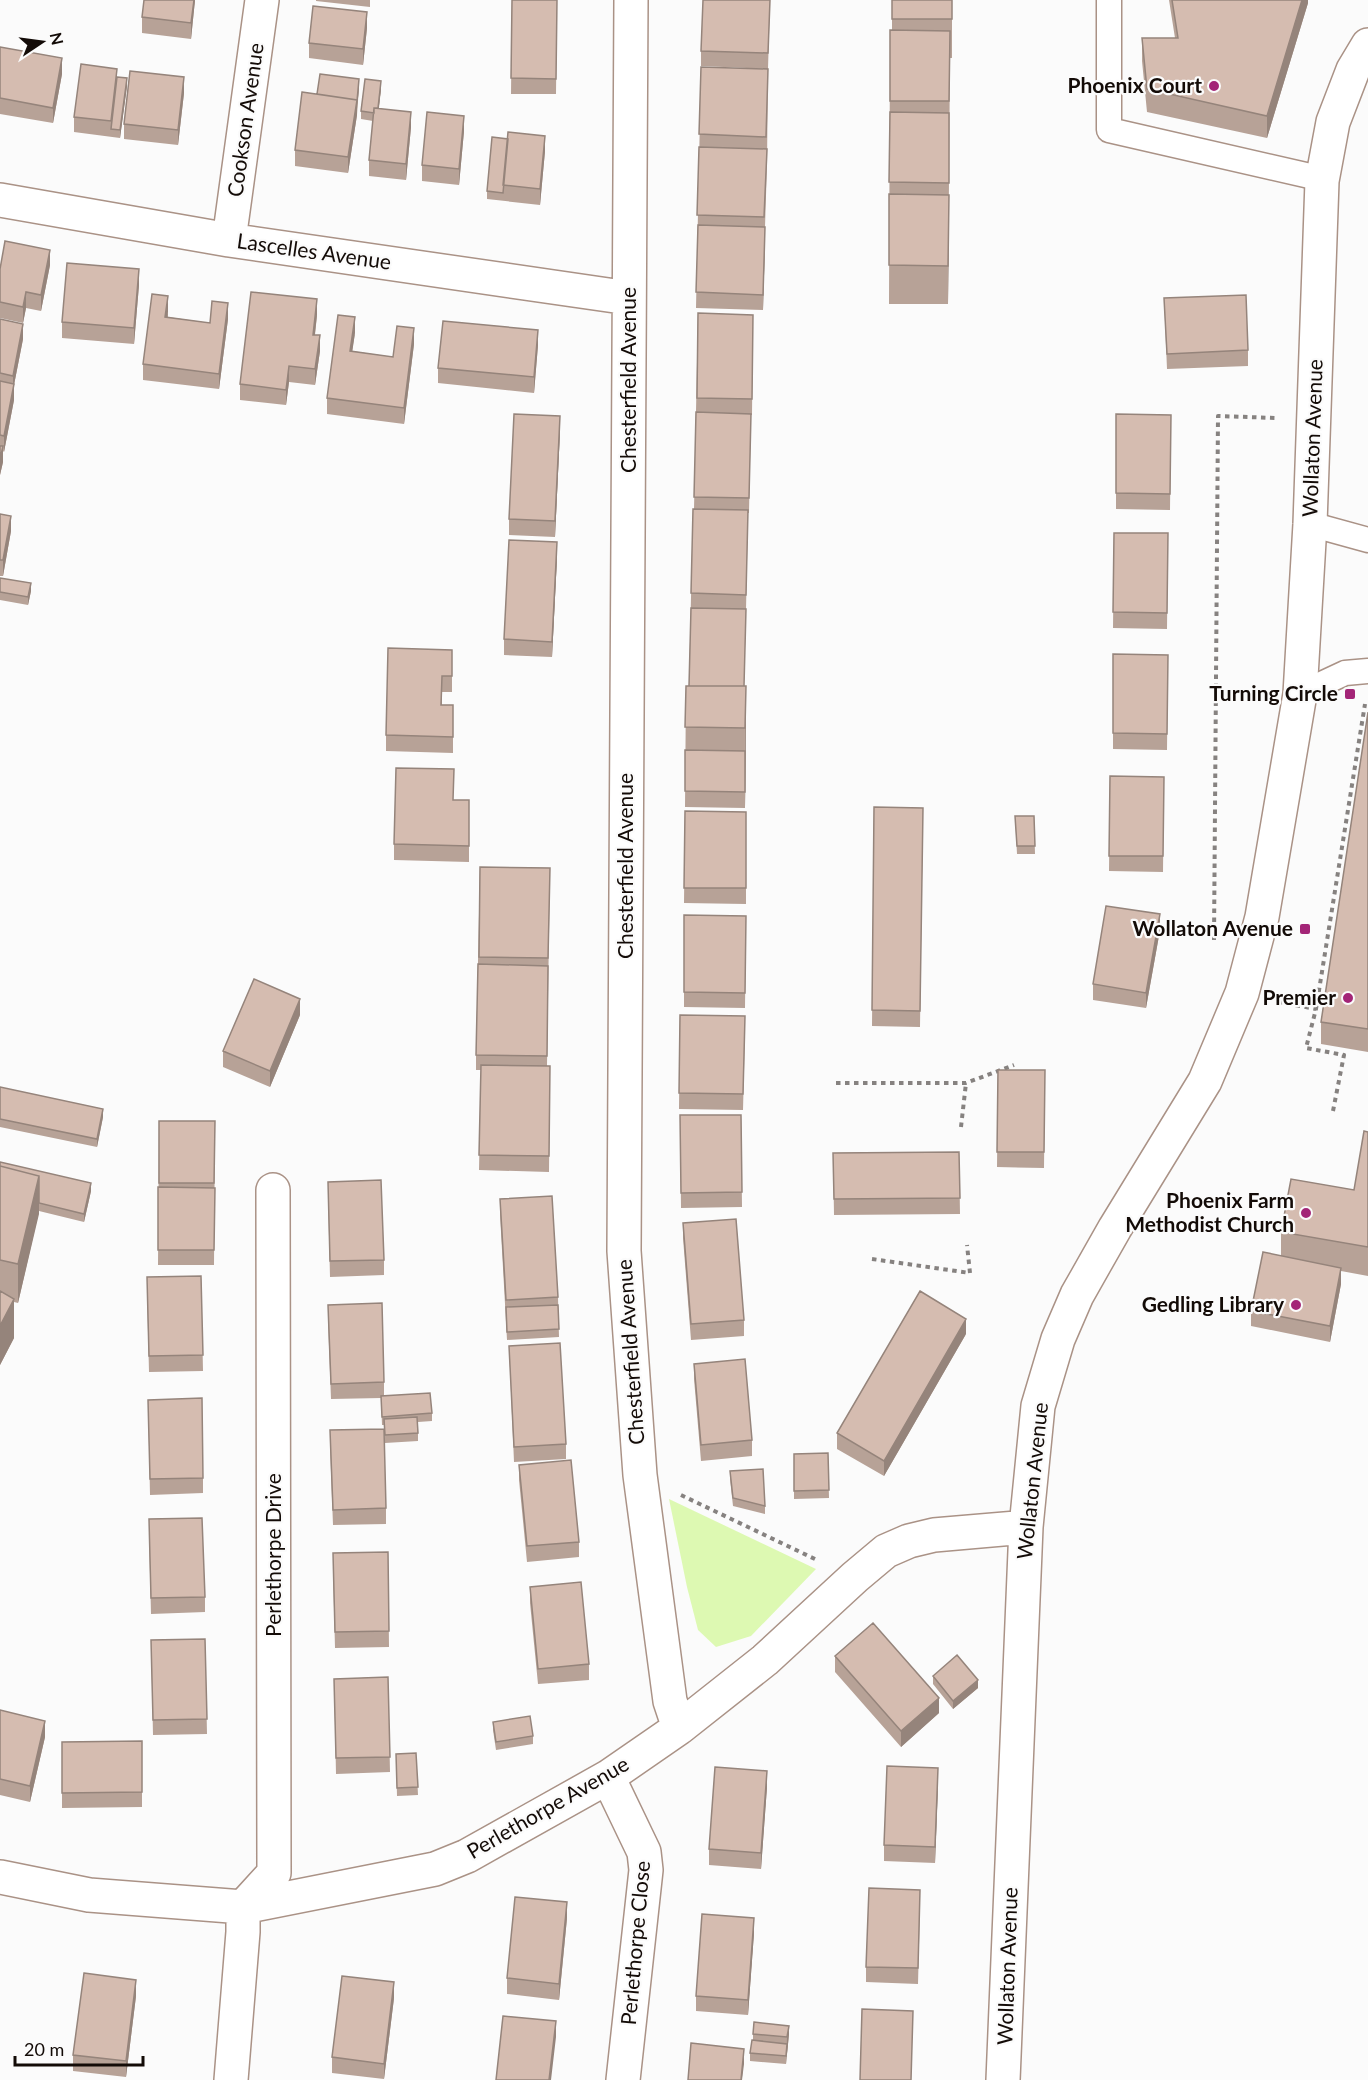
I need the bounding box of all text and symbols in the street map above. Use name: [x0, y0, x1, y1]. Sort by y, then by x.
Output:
north arrow: [12, 12, 72, 72]
text: N: [46, 30, 68, 47]
street label: Cookson Avenue: [221, 41, 268, 198]
place label: Phoenix Court: [1067, 72, 1202, 97]
marker: Phoenix Court: [1207, 79, 1221, 93]
street label: Lascelles Avenue: [235, 227, 393, 274]
street label: Chesterfield Avenue: [615, 287, 640, 473]
street label: Wollaton Avenue: [1296, 359, 1327, 517]
place label: Turning Circle: [1209, 680, 1338, 705]
marker: Turning Circle: [1343, 687, 1357, 701]
street label: Chesterfield Avenue: [612, 773, 637, 959]
place label: Wollaton Avenue: [1133, 915, 1293, 940]
marker: Wollaton Avenue: [1298, 922, 1312, 936]
place label: Premier: [1262, 984, 1336, 1009]
marker: Premier: [1341, 991, 1355, 1005]
place label: Phoenix Farm Methodist Church: [1125, 1187, 1294, 1236]
marker: Phoenix Farm Methodist Church: [1299, 1206, 1313, 1220]
street label: Chesterfield Avenue: [611, 1258, 648, 1446]
place label: Gedling Library: [1142, 1291, 1285, 1316]
marker: Gedling Library: [1289, 1298, 1303, 1312]
street label: Wollaton Avenue: [1011, 1401, 1052, 1561]
street label: Perlethorpe Drive: [260, 1473, 285, 1637]
street label: Perlethorpe Avenue: [462, 1750, 633, 1863]
street label: Perlethorpe Close: [615, 1860, 654, 2026]
street label: Wollaton Avenue: [991, 1887, 1022, 2045]
scale bar: [15, 2029, 142, 2067]
text: 20 m: [24, 2038, 64, 2060]

